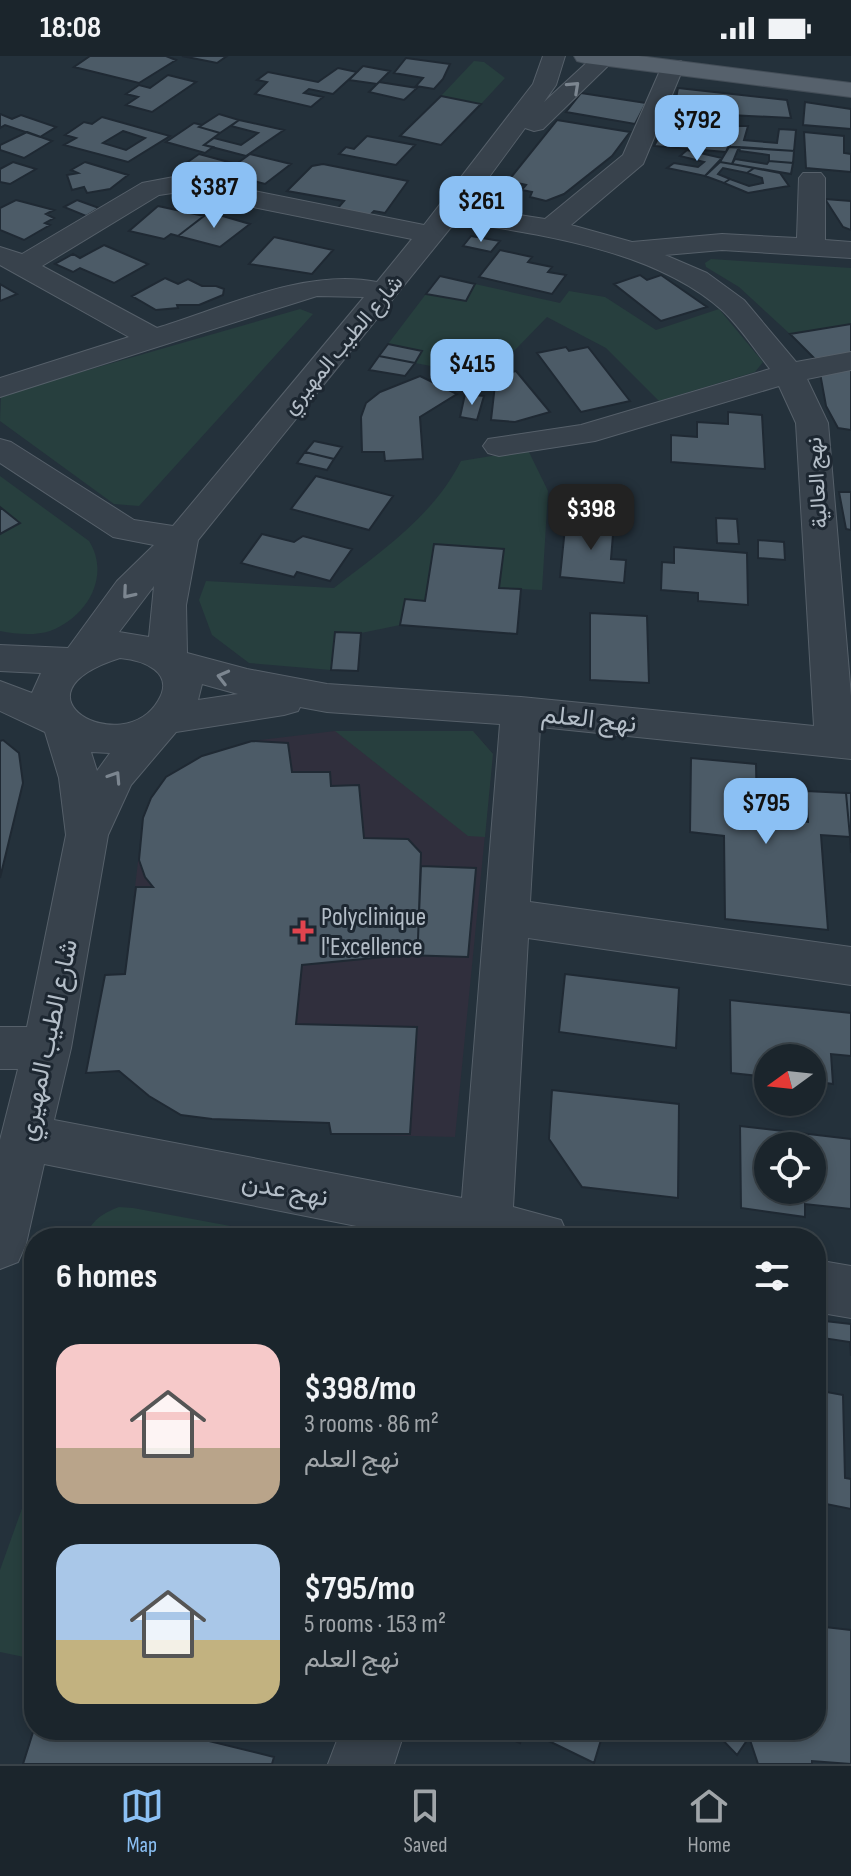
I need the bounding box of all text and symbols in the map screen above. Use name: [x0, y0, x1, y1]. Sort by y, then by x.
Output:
text: 18:08: [40, 10, 101, 46]
one-way arrow: [565, 82, 580, 96]
pin: $792: [650, 95, 744, 163]
text: $792: [673, 105, 721, 136]
pin: $387: [167, 162, 261, 230]
text: $387: [190, 172, 238, 203]
pin: $261: [434, 176, 528, 244]
text: $261: [457, 186, 505, 217]
street label: شارع الطيب المهيري: [277, 270, 412, 423]
pin: $415: [425, 339, 519, 407]
text: $415: [448, 349, 496, 380]
street label: نهج العالية: [801, 436, 834, 529]
pin: $398: [544, 484, 638, 552]
text: $398: [566, 494, 616, 525]
one-way arrow: [123, 583, 138, 598]
one-way arrow: [216, 669, 230, 686]
street label: نهج العلم: [540, 699, 638, 741]
one-way arrow: [106, 771, 121, 786]
pin: $795: [719, 778, 813, 846]
text: $795: [742, 788, 790, 819]
place label: Polyclinique l'Excellence: [321, 902, 426, 963]
marker: Polyclinique l'Excellence: [292, 920, 314, 942]
street label: شارع الطيب المهيري: [12, 937, 89, 1145]
north arrow: [754, 1044, 826, 1116]
map controls: [754, 1044, 826, 1204]
button: locate: [754, 1132, 826, 1204]
street label: نهج عدن: [239, 1167, 331, 1215]
icon: filters: [750, 1254, 794, 1298]
text: 6 homes: [56, 1256, 157, 1297]
text: $398/mo: [304, 1368, 416, 1409]
icon: home: [120, 1376, 216, 1472]
text: 3 rooms · 86 m²: [304, 1409, 439, 1440]
text: نهج العلم: [304, 1444, 400, 1475]
text: $795/mo: [304, 1568, 415, 1609]
icon: home: [120, 1576, 216, 1672]
text: 5 rooms · 153 m²: [304, 1609, 446, 1640]
text: نهج العلم: [304, 1644, 400, 1675]
tab: Map: [120, 1784, 164, 1859]
tab: Saved: [403, 1784, 448, 1859]
tab: Home: [687, 1784, 731, 1859]

